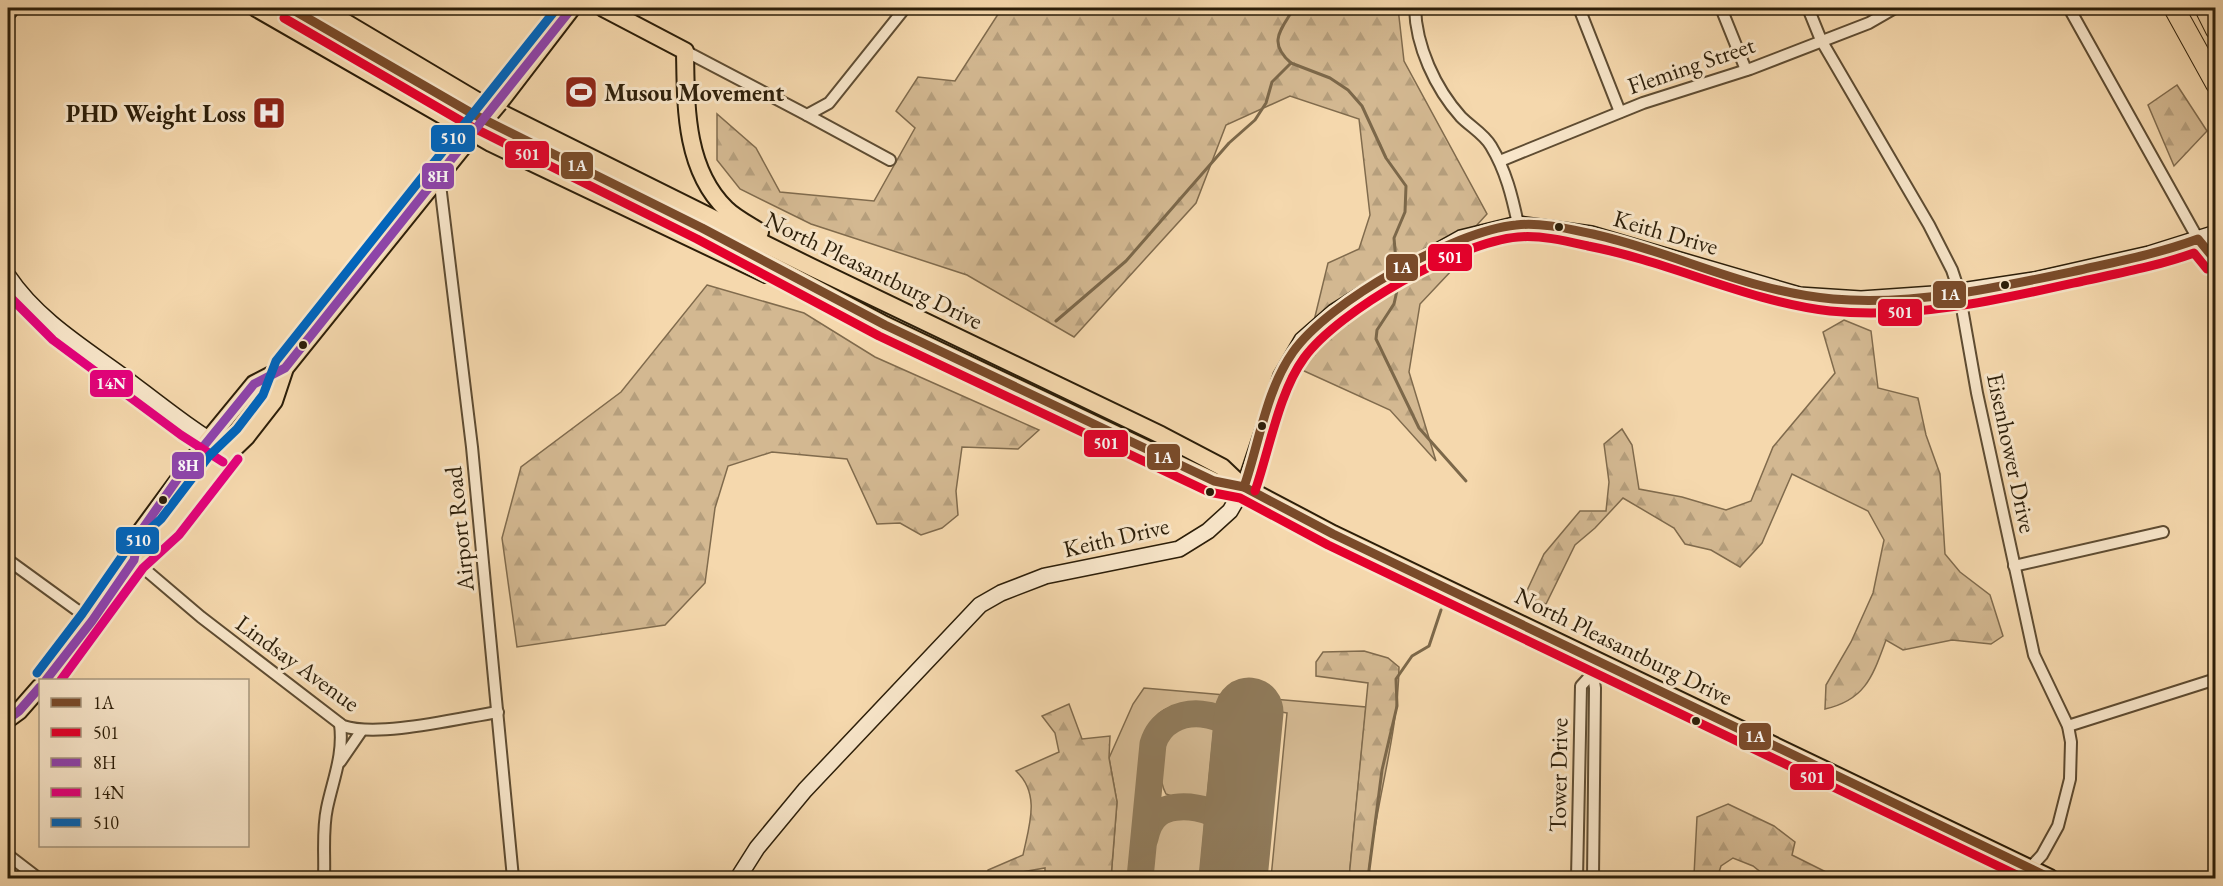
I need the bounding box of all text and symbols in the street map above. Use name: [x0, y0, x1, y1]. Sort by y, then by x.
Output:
street label: Fleming Street: [1623, 29, 1759, 101]
sports icon: Musou Movement: [563, 74, 599, 110]
place label: Musou Movement: [604, 77, 784, 108]
hospital icon: PHD Weight Loss: [251, 95, 287, 131]
place label: PHD Weight Loss: [66, 98, 246, 130]
line badge: 510: [430, 124, 476, 153]
text: 510: [440, 128, 466, 149]
line badge: 501: [504, 140, 550, 169]
text: 501: [514, 144, 540, 165]
line badge: 1A: [560, 151, 594, 180]
text: 1A: [567, 155, 587, 176]
line badge: 8H: [421, 162, 455, 190]
text: 8H: [427, 166, 449, 187]
street label: Keith Drive: [1610, 202, 1722, 262]
street label: North Pleasantburg Drive: [760, 204, 988, 336]
unlabelled marker: [1553, 221, 1565, 233]
line badge: 501: [1427, 243, 1473, 272]
text: 501: [1437, 247, 1463, 268]
line badge: 1A: [1385, 253, 1419, 282]
text: 1A: [1392, 257, 1412, 278]
unlabelled marker: [1999, 279, 2011, 291]
line badge: 1A: [1932, 280, 1967, 309]
text: 1A: [1940, 284, 1960, 305]
line badge: 501: [1877, 298, 1923, 327]
text: 501: [1887, 302, 1913, 323]
unlabelled marker: [297, 339, 309, 351]
line badge: 14N: [89, 369, 134, 398]
street label: Eisenhower Drive: [1980, 370, 2044, 536]
text: 14N: [96, 373, 126, 394]
unlabelled marker: [1256, 420, 1268, 432]
line badge: 501: [1083, 429, 1129, 458]
text: 501: [1093, 433, 1119, 454]
line badge: 1A: [1146, 443, 1181, 471]
text: 1A: [1153, 447, 1173, 468]
line badge: 8H: [171, 451, 205, 480]
text: 8H: [177, 455, 199, 476]
street label: Airport Road: [437, 464, 481, 594]
unlabelled marker: [1204, 486, 1216, 498]
unlabelled marker: [157, 494, 169, 506]
street label: Keith Drive: [1060, 510, 1172, 564]
line badge: 510: [115, 526, 160, 555]
text: 510: [125, 530, 151, 551]
street label: North Pleasantburg Drive: [1510, 580, 1738, 712]
street label: Lindsay Avenue: [230, 608, 366, 718]
legend: [39, 679, 249, 847]
text: 1A: [93, 691, 115, 714]
unlabelled marker: [1690, 715, 1702, 727]
street label: Tower Drive: [1542, 718, 1574, 832]
text: 501: [93, 721, 119, 744]
line badge: 1A: [1738, 722, 1772, 751]
text: 1A: [1745, 726, 1765, 747]
text: 8H: [93, 751, 116, 774]
line badge: 501: [1789, 763, 1835, 791]
text: 501: [1799, 767, 1825, 788]
text: 14N: [93, 781, 125, 804]
text: 510: [93, 811, 119, 834]

